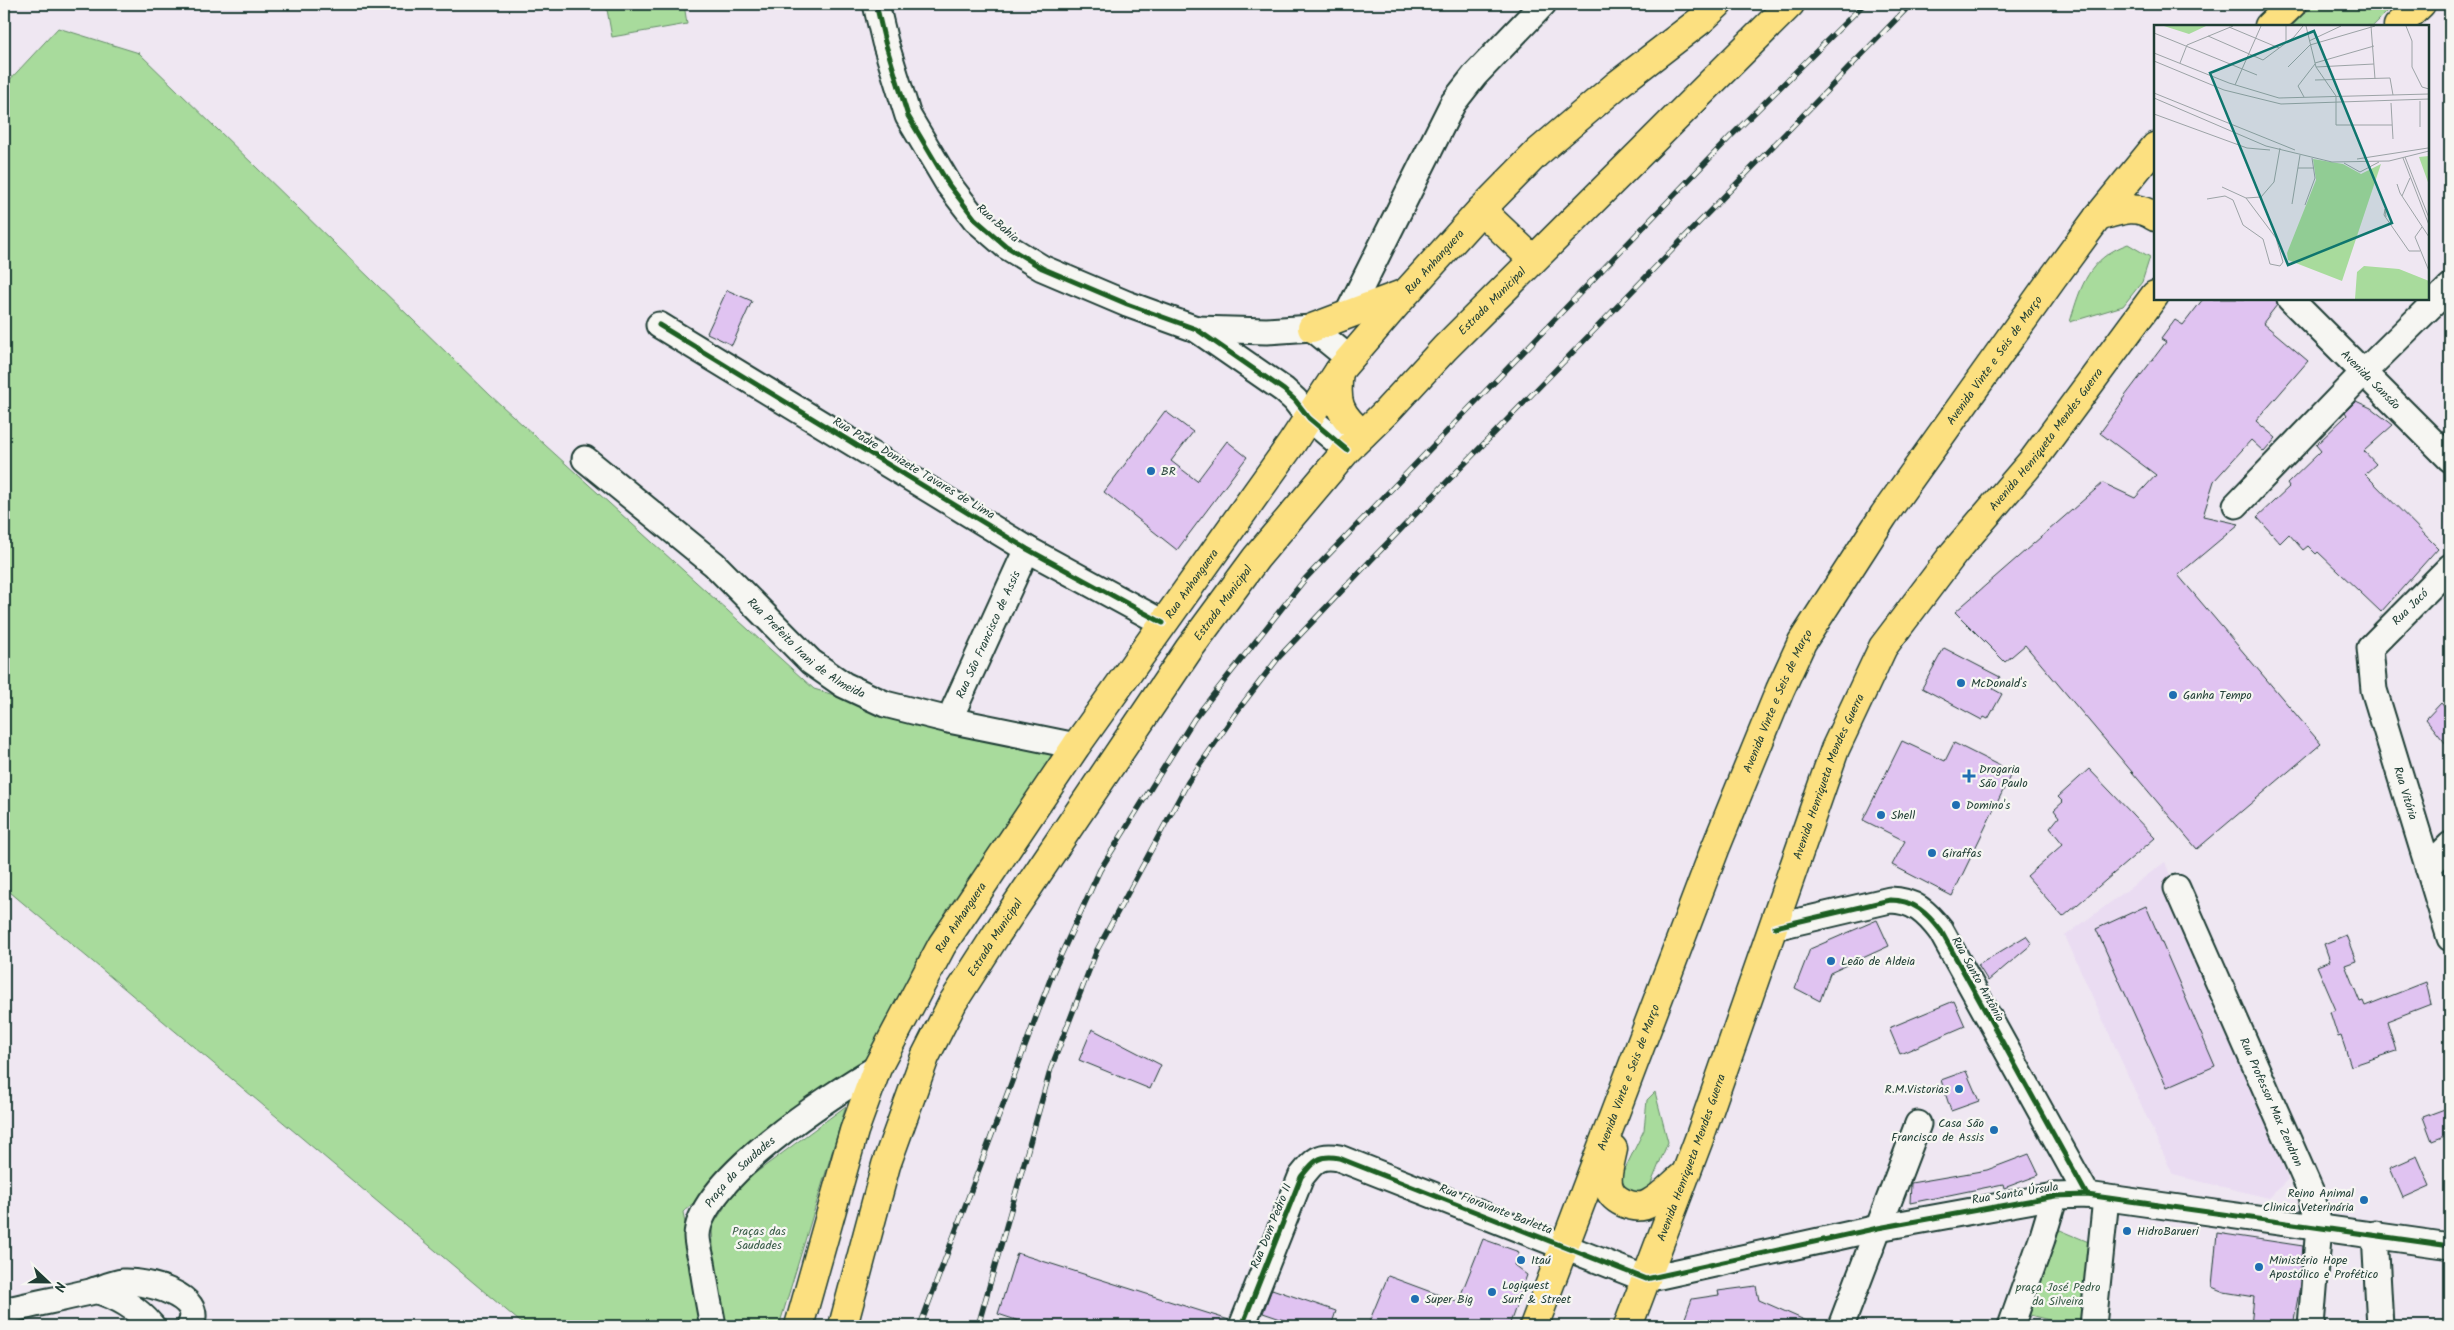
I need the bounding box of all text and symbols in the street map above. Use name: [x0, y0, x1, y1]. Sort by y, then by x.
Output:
inset map: [2154, 25, 2429, 300]
street label: Rua Bahia: [972, 199, 1024, 248]
street label: Rua Anhanguera: [1400, 225, 1470, 299]
street label: Estrada Municipal: [1454, 263, 1531, 340]
street label: Avenida Vinte e Seis de Março: [1942, 292, 2047, 429]
street label: Avenida Sansão: [2336, 346, 2405, 414]
street label: Avenida Henriqueta Mendes Guerra: [1985, 364, 2108, 515]
street label: Rua Padre Donizete Tavares de Lima: [829, 412, 999, 525]
place label: BR: [1161, 462, 1176, 481]
marker: BR: [1145, 465, 1157, 477]
street label: Rua Anhanguera: [1161, 545, 1224, 623]
street label: Estrada Municipal: [1189, 561, 1258, 645]
street label: Rua São Francisco de Assis: [951, 568, 1026, 702]
street label: Rua Jacó: [2388, 584, 2433, 630]
street label: Rua Prefeito Irani de Almeida: [742, 594, 869, 704]
street label: Avenida Vinte e Seis de Março: [1738, 626, 1818, 776]
place label: McDonald's: [1971, 674, 2027, 693]
marker: McDonald's: [1955, 677, 1967, 689]
place label: Ganha Tempo: [2183, 686, 2252, 705]
marker: Ganha Tempo: [2167, 689, 2179, 701]
street label: Avenida Henriqueta Mendes Guerra: [1788, 690, 1870, 862]
place label: Drogaria São Paulo: [1979, 760, 2028, 793]
street label: Rua Vitória: [2388, 764, 2422, 823]
marker: Drogaria São Paulo: [1963, 770, 1975, 782]
place label: Domino's: [1966, 796, 2010, 815]
marker: Domino's: [1950, 799, 1962, 811]
place label: Shell: [1891, 806, 1915, 825]
marker: Shell: [1875, 809, 1887, 821]
place label: Giraffas: [1942, 844, 1982, 863]
marker: Giraffas: [1926, 847, 1938, 859]
street label: Rua Anhanguera: [930, 878, 992, 957]
street label: Estrada Municipal: [963, 895, 1028, 981]
street label: Rua Santo Antônio: [1946, 933, 2009, 1025]
place label: Leão de Aldeia: [1841, 952, 1916, 971]
marker: Leão de Aldeia: [1825, 955, 1837, 967]
street label: Avenida Vinte e Seis de Março: [1592, 1002, 1665, 1153]
street label: Rua Professor Max Zendron: [2234, 1035, 2308, 1170]
street label: Avenida Henriqueta Mendes Guerra: [1652, 1071, 1731, 1244]
place label: R.M.Vistorias: [1885, 1080, 1949, 1099]
marker: R.M.Vistorias: [1953, 1083, 1965, 1095]
place label: Casa São Francisco de Assis: [1891, 1114, 1984, 1147]
marker: Casa São Francisco de Assis: [1988, 1124, 2000, 1136]
street label: Praça da Saudades: [700, 1132, 780, 1211]
street label: Rua Santa Úrsula: [1971, 1177, 2060, 1210]
street label: Rua Fioravante Barletta: [1436, 1179, 1556, 1240]
street label: Rua Dom Pedro II: [1246, 1180, 1297, 1272]
place label: Reino Animal Clinica Veterinária: [2263, 1184, 2354, 1217]
marker: Reino Animal Clinica Veterinária: [2358, 1194, 2370, 1206]
park label: Praças das Saudades: [732, 1222, 786, 1255]
place label: HidroBarueri: [2137, 1222, 2200, 1241]
marker: HidroBarueri: [2121, 1225, 2133, 1237]
place label: Itaú: [1531, 1251, 1551, 1270]
place label: Ministério Hope Apostólico e Profético: [2269, 1251, 2378, 1284]
marker: Itaú: [1515, 1254, 1527, 1266]
north arrow: [22, 1258, 72, 1308]
marker: Ministério Hope Apostólico e Profético: [2253, 1261, 2265, 1273]
place label: Logiquest Surf & Street: [1502, 1276, 1571, 1309]
text: N: [47, 1278, 71, 1295]
park label: praça José Pedro da Silveira: [2015, 1278, 2100, 1311]
marker: Logiquest Surf & Street: [1486, 1286, 1498, 1298]
place label: Super Big: [1425, 1290, 1474, 1309]
marker: Super Big: [1409, 1293, 1421, 1305]

